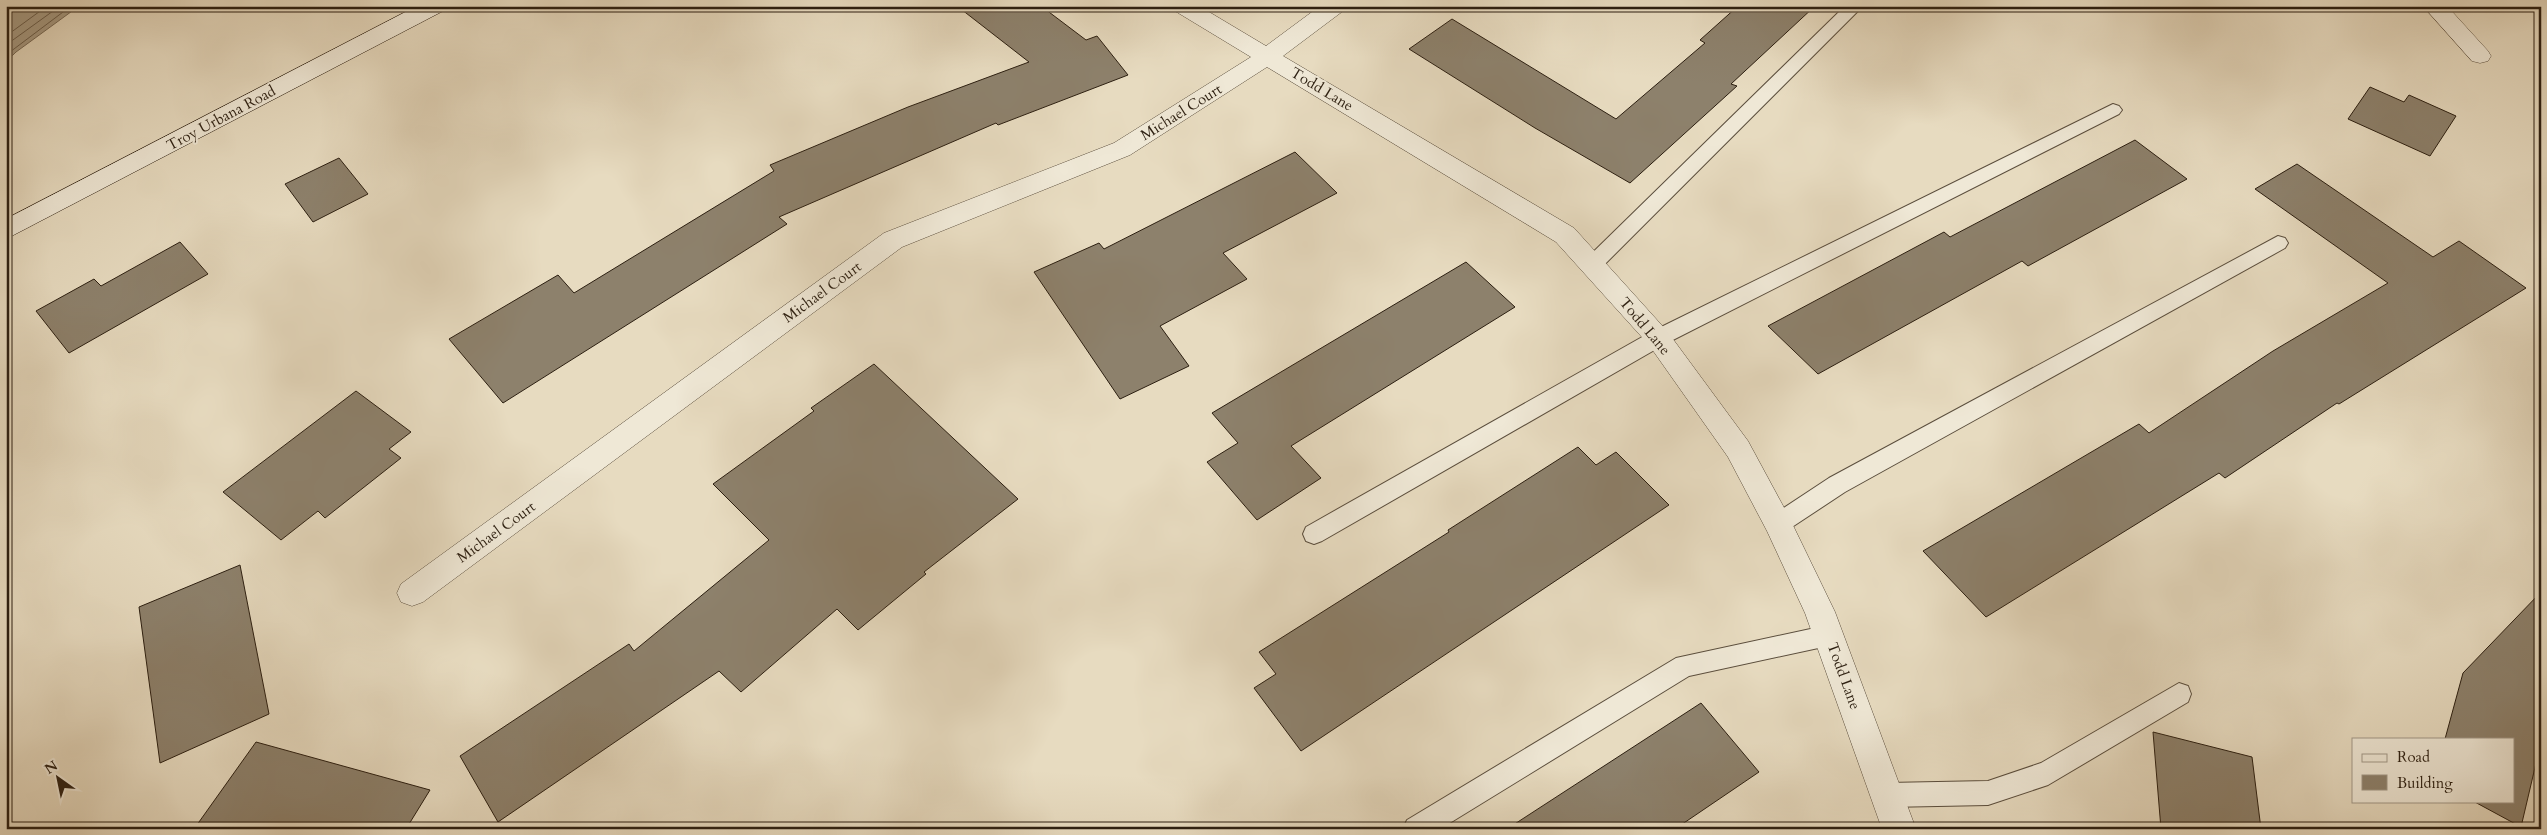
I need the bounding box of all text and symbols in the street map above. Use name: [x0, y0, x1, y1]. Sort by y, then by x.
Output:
street label: Todd Lane: [1287, 62, 1357, 116]
street label: Michael Court: [1136, 79, 1226, 145]
street label: Troy Urbana Road: [163, 81, 279, 155]
street label: Michael Court: [779, 257, 866, 327]
street label: Todd Lane: [1615, 293, 1675, 359]
street label: Michael Court: [453, 497, 540, 567]
street label: Todd Lane: [1823, 640, 1865, 712]
legend: [2352, 738, 2514, 802]
text: Road: [2397, 747, 2430, 767]
north arrow: [32, 752, 82, 802]
text: N: [41, 756, 61, 779]
text: Building: [2397, 773, 2453, 793]

